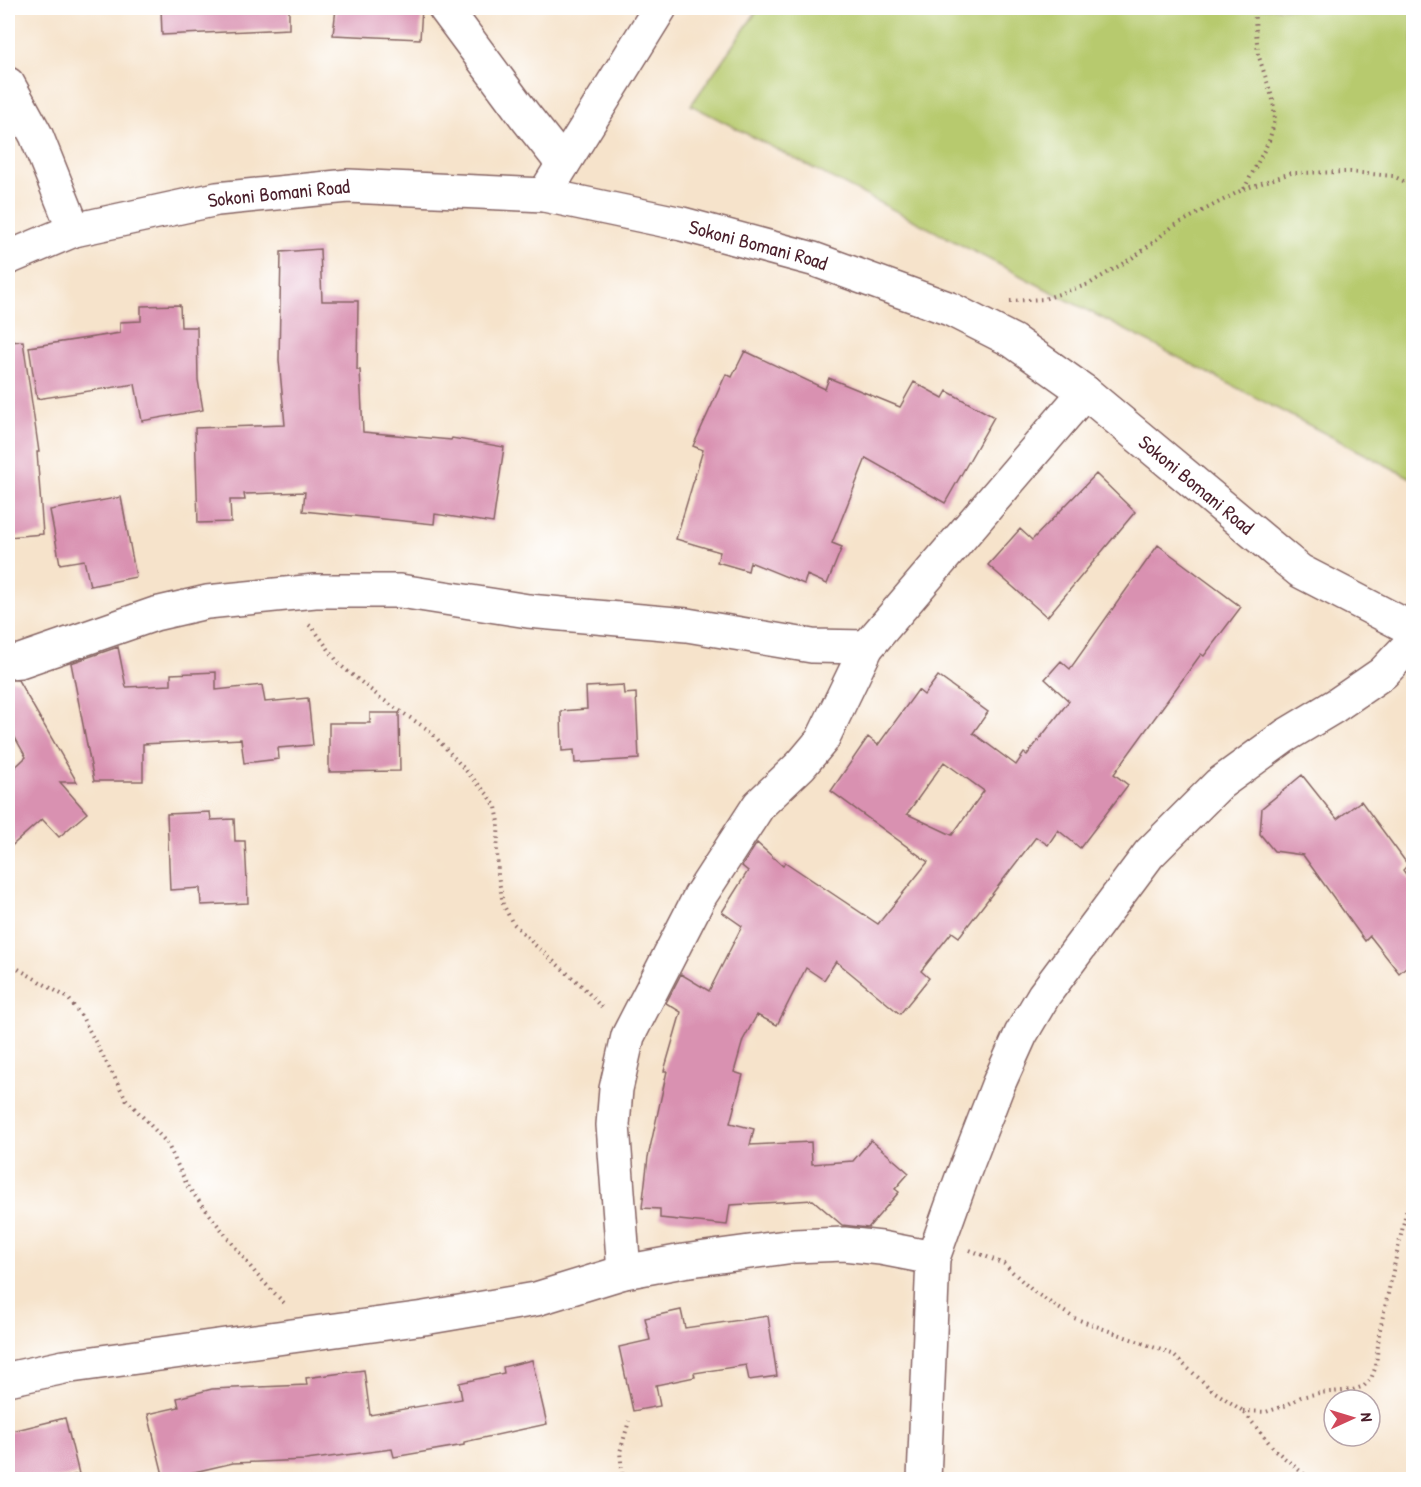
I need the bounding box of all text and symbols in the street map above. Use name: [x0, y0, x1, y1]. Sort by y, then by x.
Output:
street label: Sokoni Bomani Road: [205, 172, 351, 214]
street label: Sokoni Bomani Road: [686, 213, 832, 276]
street label: Sokoni Bomani Road: [1133, 428, 1260, 540]
north arrow: [1322, 1388, 1382, 1448]
text: N: [1356, 1412, 1378, 1422]

